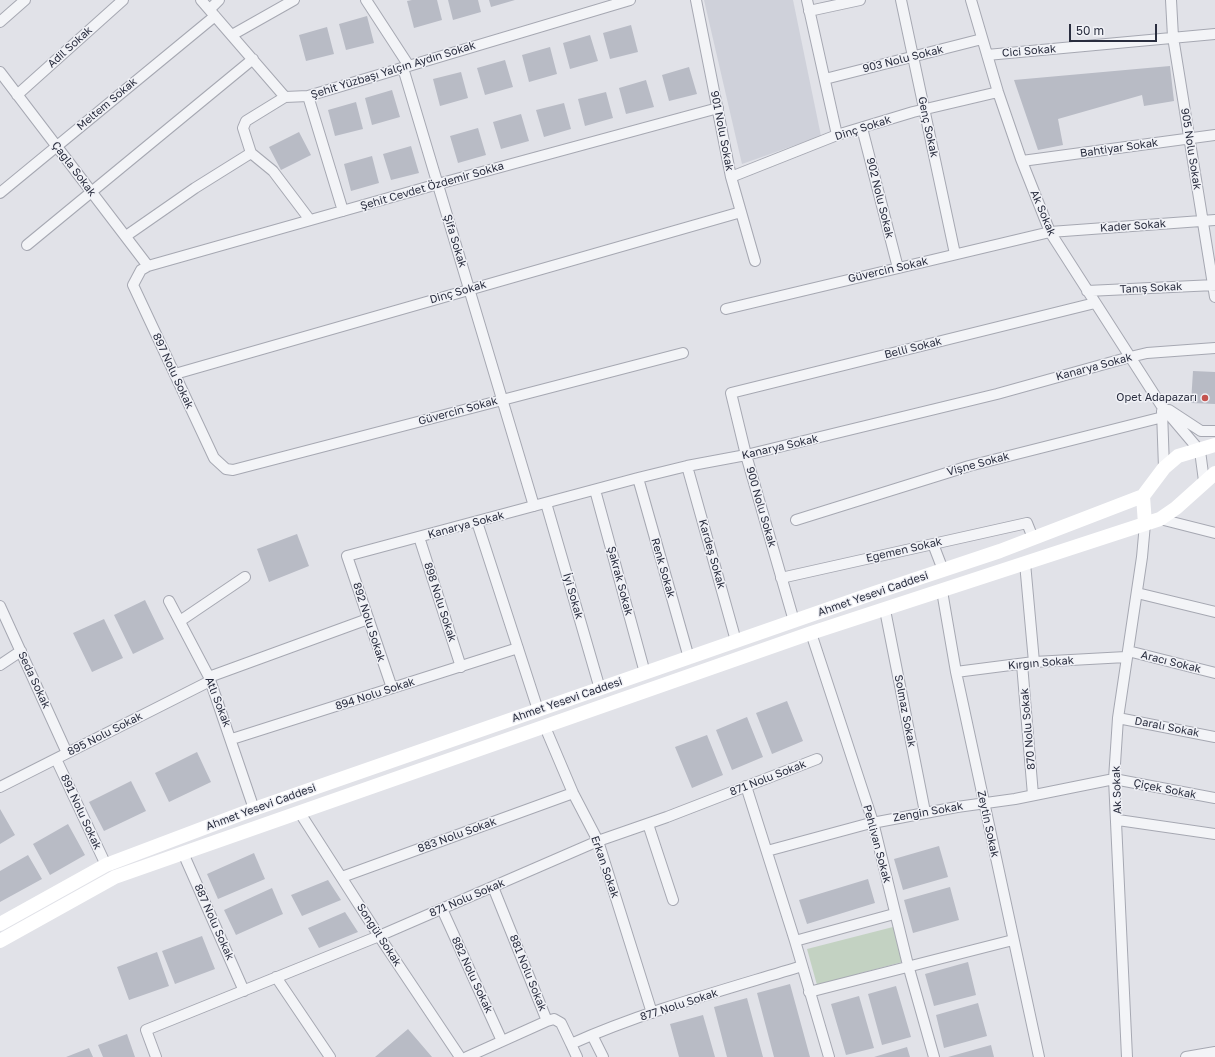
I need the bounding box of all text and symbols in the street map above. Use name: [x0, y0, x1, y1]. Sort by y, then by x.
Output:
scale bar: [1071, 16, 1159, 42]
text: 50 m: [1076, 23, 1104, 38]
street label: Adil Sokak: [45, 24, 95, 70]
street label: Şehit Yüzbaşı Yalçın Aydın Sokak: [309, 39, 477, 101]
street label: Cici Sokak: [1001, 42, 1057, 60]
street label: 903 Nolu Sokak: [861, 43, 945, 75]
street label: Meltem Sokak: [74, 75, 140, 133]
street label: 901 Nolu Sokak: [708, 90, 736, 172]
street label: Genç Sokak: [915, 95, 941, 159]
street label: 905 Nolu Sokak: [1178, 107, 1204, 191]
street label: Dinç Sokak: [833, 113, 893, 143]
street label: Bahtiyar Sokak: [1079, 136, 1159, 160]
street label: Çağla Sokak: [49, 139, 99, 199]
street label: 902 Nolu Sokak: [864, 156, 896, 240]
street label: Şehit Cevdet Özdemir Sokka: [359, 159, 505, 213]
street label: Ak Sokak: [1027, 188, 1059, 238]
street label: Şifa Sokak: [441, 213, 469, 269]
street label: Kader Sokak: [1100, 217, 1166, 235]
street label: Güvercin Sokak: [847, 254, 929, 286]
street label: Dinç Sokak: [428, 278, 488, 306]
street label: Tanış Sokak: [1119, 280, 1183, 296]
street label: 897 Nolu Sokak: [150, 331, 196, 411]
street label: Belli Sokak: [883, 335, 943, 361]
street label: Kanarya Sokak: [1054, 350, 1134, 384]
place label: Opet Adapazarı: [1116, 391, 1197, 405]
marker: Opet Adapazarı: [1200, 393, 1210, 403]
street label: Güvercin Sokak: [417, 394, 499, 428]
street label: Kanarya Sokak: [740, 432, 820, 462]
street label: Vişne Sokak: [945, 449, 1011, 479]
street label: 900 Nolu Sokak: [743, 465, 779, 549]
street label: Kanarya Sokak: [426, 508, 506, 542]
street label: Kardeş Sokak: [696, 518, 728, 590]
street label: Egemen Sokak: [865, 535, 943, 565]
street label: Renk Sokak: [648, 537, 678, 599]
street label: Şakrak Sokak: [604, 545, 636, 617]
street label: 898 Nolu Sokak: [421, 561, 459, 643]
street label: Ahmet Yesevi Caddesi: [816, 569, 930, 619]
street label: İyi Sokak: [560, 571, 586, 621]
street label: 892 Nolu Sokak: [350, 581, 388, 663]
street label: Aracı Sokak: [1140, 648, 1202, 676]
street label: Seda Sokak: [15, 649, 53, 711]
street label: Kırgın Sokak: [1007, 654, 1075, 672]
street label: Solmaz Sokak: [891, 674, 919, 748]
street label: Atlı Sokak: [202, 675, 234, 729]
street label: 894 Nolu Sokak: [334, 675, 416, 713]
street label: Ahmet Yesevi Caddesi: [510, 675, 624, 725]
street label: 870 Nolu Sokak: [1018, 687, 1038, 771]
street label: 895 Nolu Sokak: [65, 709, 145, 759]
street label: Daralı Sokak: [1133, 714, 1201, 740]
street label: 871 Nolu Sokak: [728, 757, 808, 799]
street label: Ak Sokak: [1110, 766, 1124, 814]
street label: 891 Nolu Sokak: [58, 772, 104, 852]
street label: Çiçek Sokak: [1132, 776, 1198, 802]
street label: Ahmet Yesevi Caddesi: [204, 781, 318, 833]
street label: Zeytin Sokak: [974, 789, 1002, 859]
street label: Zengin Sokak: [892, 799, 964, 825]
street label: Pehlivan Sokak: [860, 803, 894, 885]
street label: 883 Nolu Sokak: [416, 815, 498, 855]
street label: Erkan Sokak: [588, 834, 622, 900]
street label: 871 Nolu Sokak: [427, 876, 507, 920]
street label: 887 Nolu Sokak: [191, 882, 237, 962]
street label: Songül Sokak: [354, 901, 404, 969]
street label: 881 Nolu Sokak: [507, 933, 549, 1013]
street label: 882 Nolu Sokak: [449, 935, 495, 1015]
street label: 877 Nolu Sokak: [638, 986, 720, 1024]

